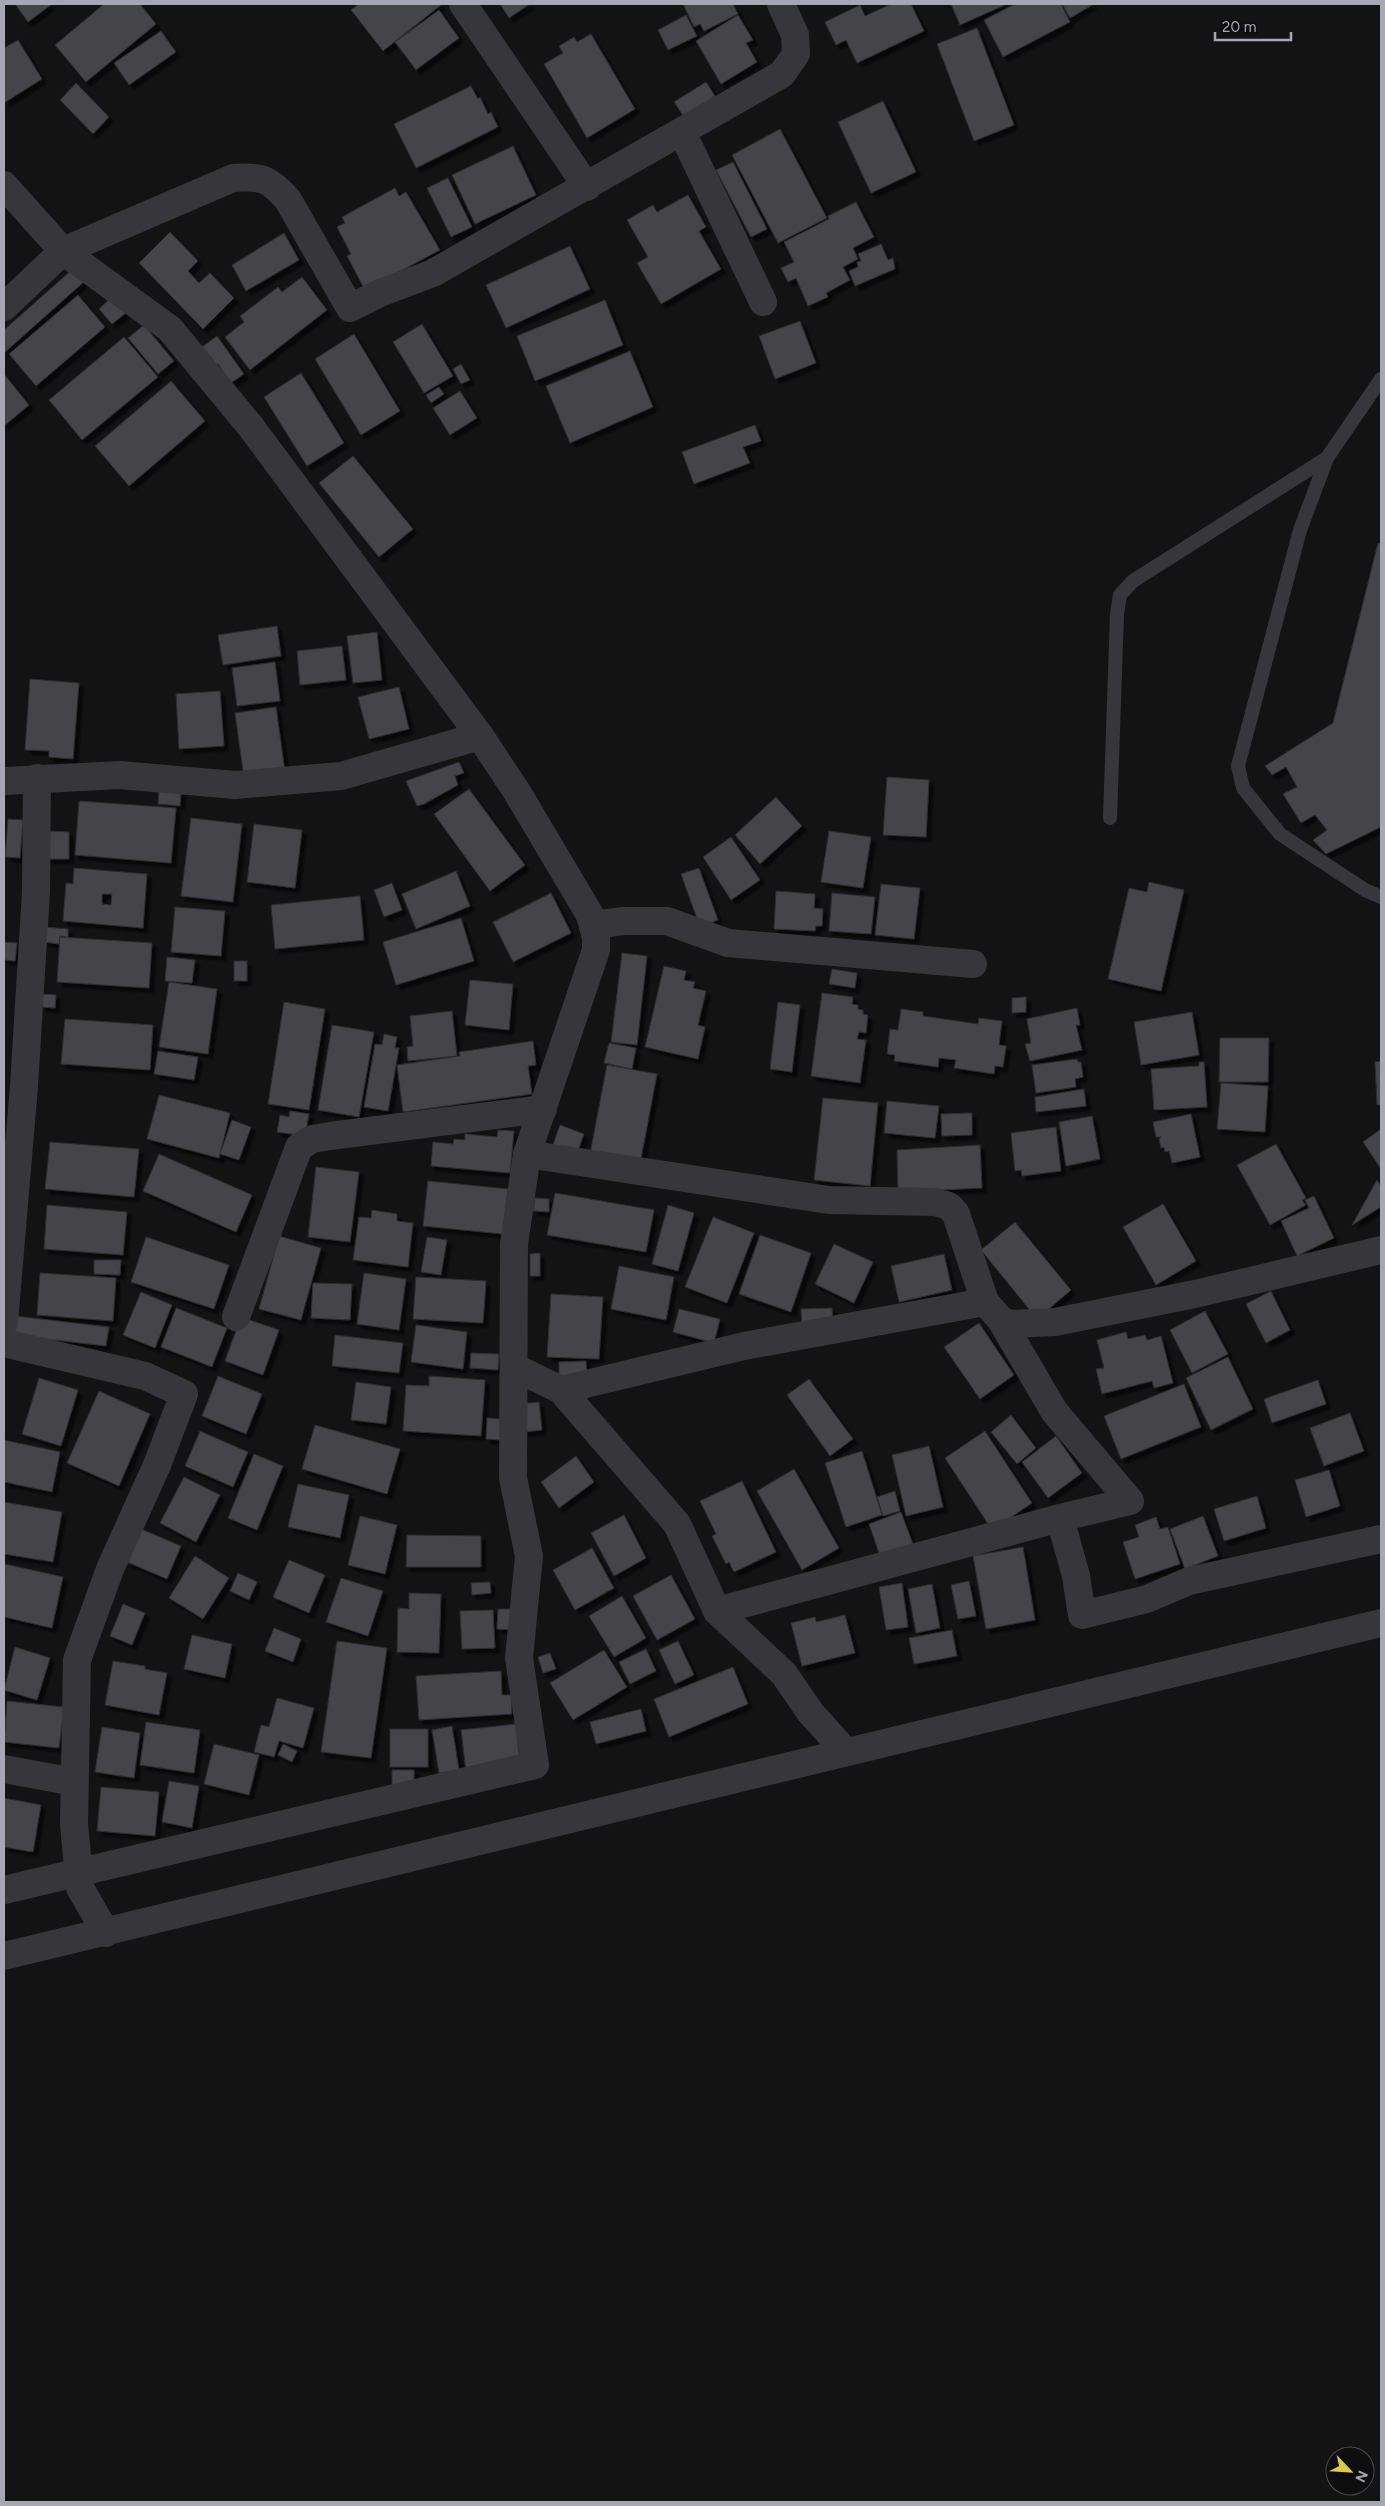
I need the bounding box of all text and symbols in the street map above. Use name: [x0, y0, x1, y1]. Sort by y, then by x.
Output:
scale bar: [1215, 10, 1291, 42]
text: 20 m: [1222, 18, 1256, 36]
north arrow: [1325, 2446, 1375, 2496]
text: N: [1351, 2468, 1371, 2485]

